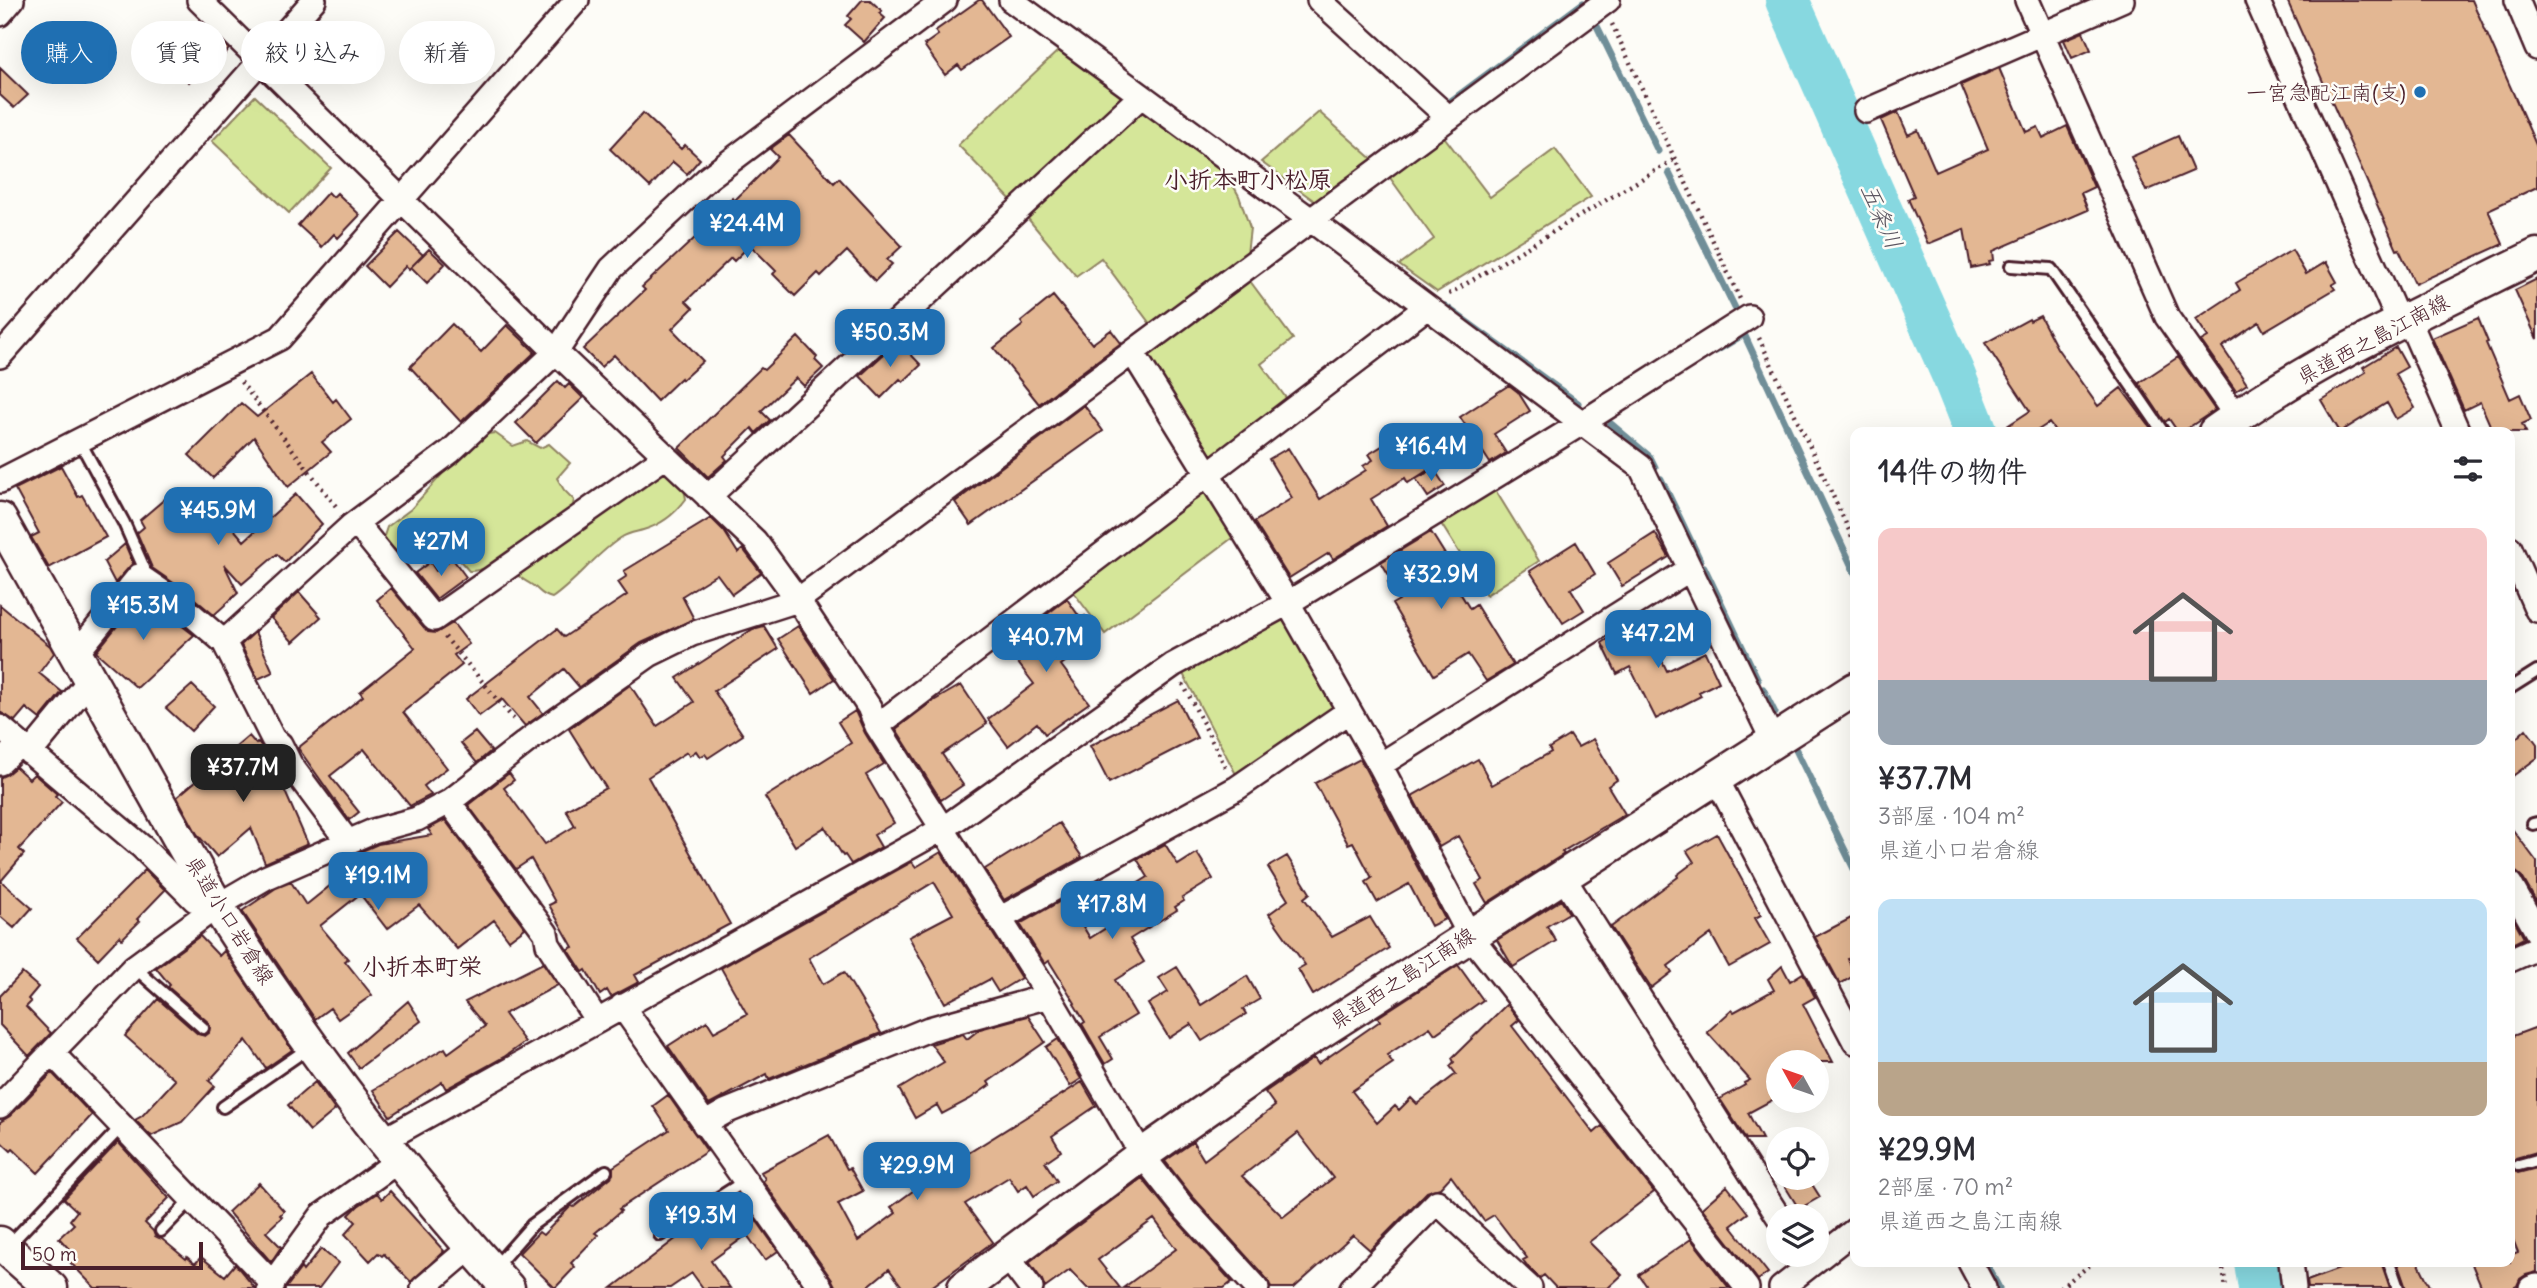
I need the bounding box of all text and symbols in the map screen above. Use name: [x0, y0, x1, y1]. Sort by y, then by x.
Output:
chip: 購入: [21, 21, 117, 84]
chip: 賃貸: [131, 21, 227, 84]
chip: 絞り込み: [241, 21, 385, 84]
chip: 新着: [399, 21, 495, 84]
place label: 一宮急配江南(支): [2246, 79, 2406, 106]
marker: 一宮急配江南(支): [2412, 84, 2428, 100]
district label: 小折本町小松原: [1164, 164, 1332, 194]
water label: 五条川: [1855, 179, 1909, 253]
pin: ¥24.4M: [690, 201, 804, 260]
text: ¥24.4M: [709, 208, 785, 237]
street label: 県道西之島江南線: [2292, 288, 2454, 390]
pin: ¥50.3M: [833, 310, 947, 369]
text: ¥50.3M: [851, 317, 929, 346]
pin: ¥16.4M: [1374, 424, 1488, 483]
text: ¥16.4M: [1395, 431, 1467, 460]
icon: filters: [2449, 450, 2487, 488]
text: 14件の物件: [1878, 452, 2027, 490]
pin: ¥45.9M: [161, 488, 275, 547]
text: ¥45.9M: [180, 495, 256, 524]
pin: ¥27M: [400, 518, 482, 578]
text: ¥27M: [413, 526, 469, 555]
pin: ¥32.9M: [1384, 552, 1498, 611]
text: ¥32.9M: [1403, 559, 1479, 588]
icon: home: [2120, 574, 2246, 700]
pin: ¥15.3M: [86, 582, 200, 642]
text: ¥15.3M: [107, 590, 179, 619]
pin: ¥47.2M: [1601, 610, 1715, 670]
pin: ¥40.7M: [989, 614, 1103, 674]
text: ¥47.2M: [1621, 618, 1695, 647]
text: ¥40.7M: [1008, 622, 1084, 651]
pin: ¥37.7M: [186, 744, 300, 804]
text: ¥37.7M: [207, 752, 279, 781]
text: ¥37.7M: [1878, 759, 1973, 797]
text: 3部屋 · 104 m²: [1878, 801, 2025, 830]
text: 県道小口岩倉線: [1878, 835, 2039, 864]
street label: 県道小口岩倉線: [180, 851, 280, 989]
pin: ¥19.1M: [321, 852, 435, 912]
text: ¥19.1M: [345, 860, 411, 889]
pin: ¥17.8M: [1055, 881, 1169, 941]
text: ¥17.8M: [1077, 889, 1147, 918]
street label: 県道西之島江南線: [1324, 921, 1480, 1035]
icon: home: [2120, 945, 2246, 1071]
district label: 小折本町栄: [362, 951, 482, 981]
north arrow: [1766, 1050, 1829, 1113]
map controls: [1766, 1050, 1829, 1267]
button: locate: [1766, 1127, 1829, 1190]
text: ¥29.9M: [1878, 1130, 1976, 1168]
pin: ¥29.9M: [860, 1142, 974, 1202]
text: ¥29.9M: [879, 1150, 955, 1179]
text: 2部屋 · 70 m²: [1878, 1172, 2013, 1201]
pin: ¥19.3M: [644, 1192, 758, 1252]
text: ¥19.3M: [665, 1200, 737, 1229]
button: layers: [1766, 1204, 1829, 1267]
text: 県道西之島江南線: [1878, 1206, 2062, 1235]
scale bar: [21, 1239, 203, 1271]
text: 50 m: [32, 1242, 77, 1266]

